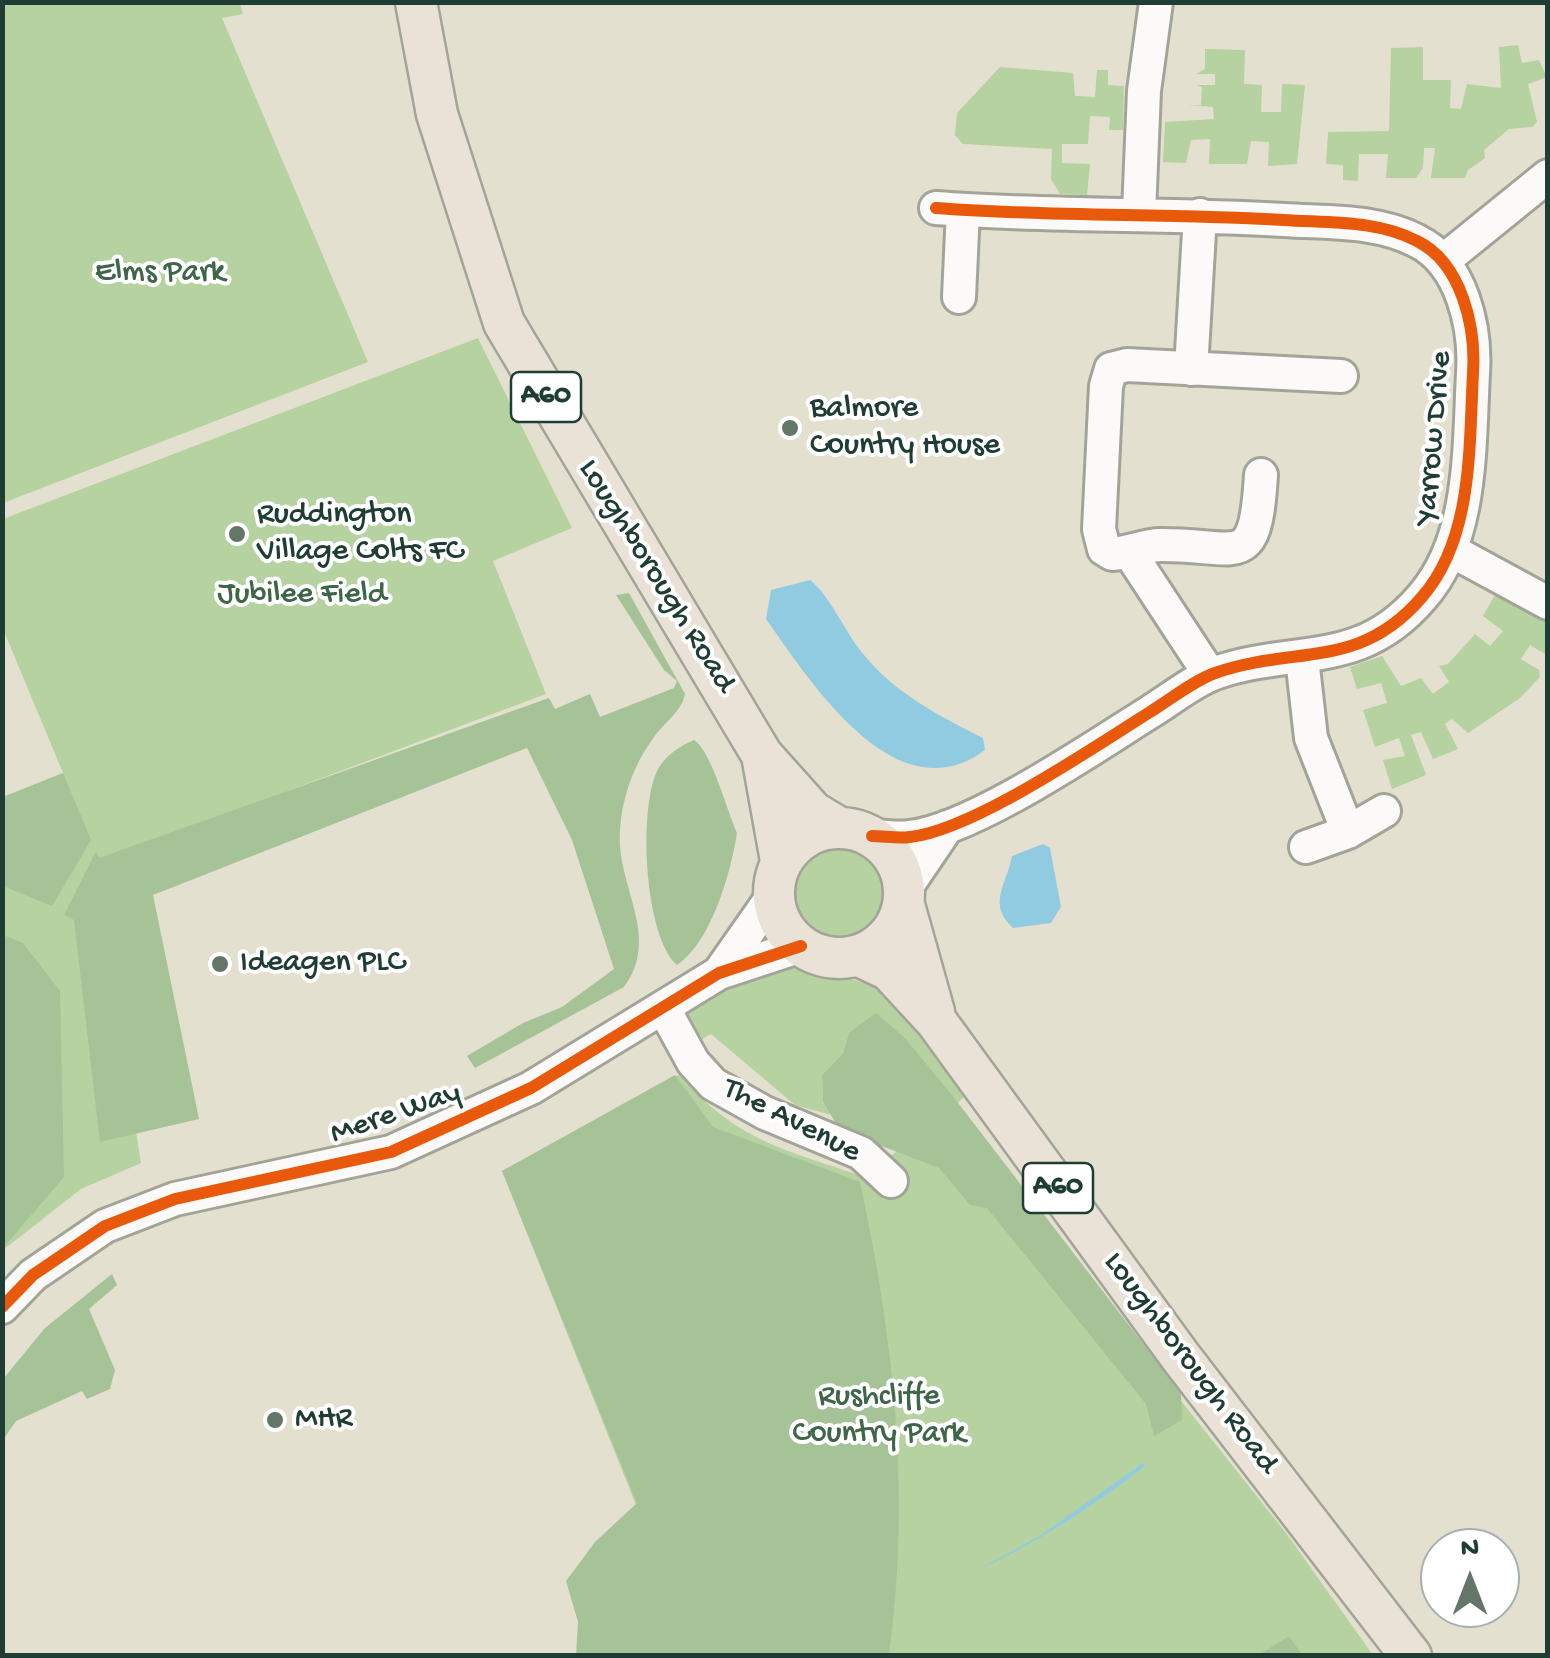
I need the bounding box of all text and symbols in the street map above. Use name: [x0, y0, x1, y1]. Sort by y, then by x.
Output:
park label: Elms Park: [95, 255, 225, 293]
street label: Yarrow Drive: [1409, 350, 1463, 526]
road number: A60: [511, 372, 581, 422]
place label: Balmore Country House: [810, 391, 1000, 466]
marker: Balmore Country House: [779, 417, 801, 439]
street label: Loughborough Road: [568, 453, 742, 701]
place label: Ruddington Village Colts FC: [257, 497, 463, 572]
marker: Ruddington Village Colts FC: [226, 523, 248, 545]
park label: Jubilee Field: [217, 577, 387, 615]
place label: Ideagen PLC: [240, 945, 405, 983]
marker: Ideagen PLC: [209, 953, 231, 975]
street label: The Avenue: [716, 1071, 866, 1173]
street label: Mere Way: [326, 1075, 466, 1155]
road number: A60: [1023, 1163, 1093, 1213]
street label: Loughborough Road: [1093, 1245, 1285, 1483]
park label: Rushcliffe Country Park: [793, 1379, 965, 1454]
place label: MHR: [295, 1401, 352, 1439]
marker: MHR: [264, 1409, 286, 1431]
north arrow: [1420, 1528, 1520, 1628]
text: N: [1461, 1533, 1479, 1566]

